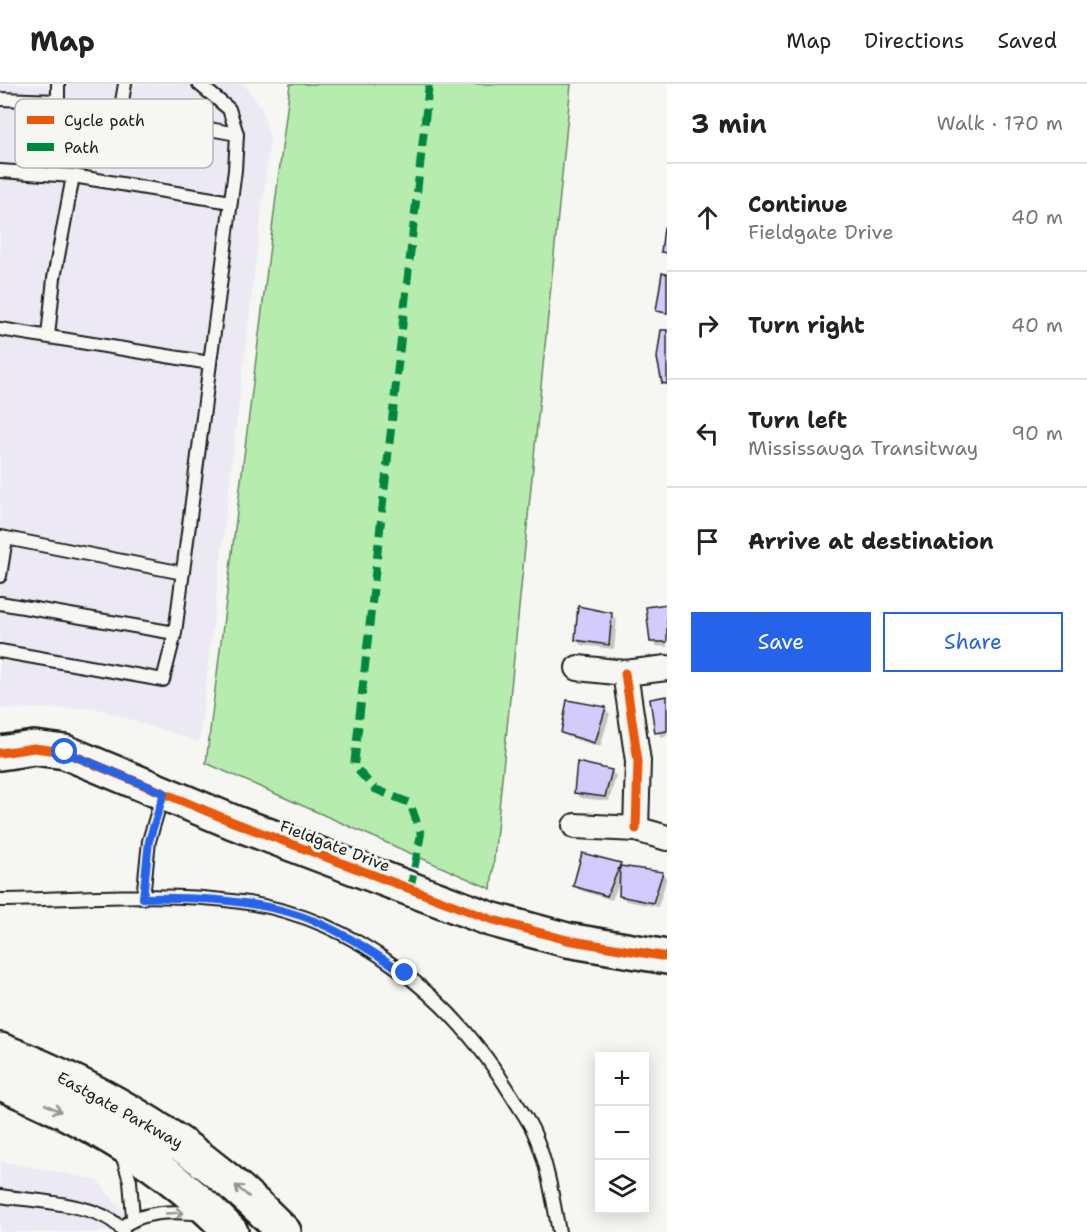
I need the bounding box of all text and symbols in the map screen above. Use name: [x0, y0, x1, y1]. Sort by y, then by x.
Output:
text: Map: [30, 22, 95, 60]
text: Map: [786, 27, 831, 55]
text: Directions: [864, 27, 964, 55]
text: Saved: [997, 27, 1057, 55]
legend: [15, 99, 213, 168]
text: 3 min: [691, 106, 767, 141]
text: Cycle path: [64, 110, 145, 131]
text: Walk · 170 m: [937, 110, 1063, 136]
text: Path: [64, 137, 99, 158]
text: Continue: [748, 190, 848, 219]
icon: ahead: [691, 201, 724, 234]
text: 40 m: [1011, 204, 1063, 230]
text: Fieldgate Drive: [748, 219, 893, 245]
icon: right: [691, 309, 724, 342]
text: Turn right: [748, 311, 865, 340]
text: 40 m: [1011, 312, 1063, 338]
text: Turn left: [748, 406, 847, 435]
icon: left: [691, 417, 724, 450]
text: 90 m: [1011, 420, 1063, 446]
text: Mississauga Transitway: [748, 435, 978, 461]
icon: arrive: [691, 525, 724, 558]
text: Arrive at destination: [748, 527, 994, 556]
button: Save: [691, 612, 871, 672]
button: Share: [883, 612, 1063, 672]
route start: [51, 738, 77, 764]
street label: Fieldgate Drive: [277, 815, 393, 877]
route end: [391, 959, 417, 985]
map controls: [595, 1052, 649, 1214]
button: +: [595, 1052, 649, 1106]
street label: Eastgate Parkway: [53, 1067, 187, 1153]
one-way arrow: [43, 1103, 61, 1115]
button: −: [595, 1106, 649, 1160]
button: layers: [595, 1160, 649, 1214]
one-way arrow: [235, 1184, 250, 1198]
one-way arrow: [164, 1207, 184, 1218]

